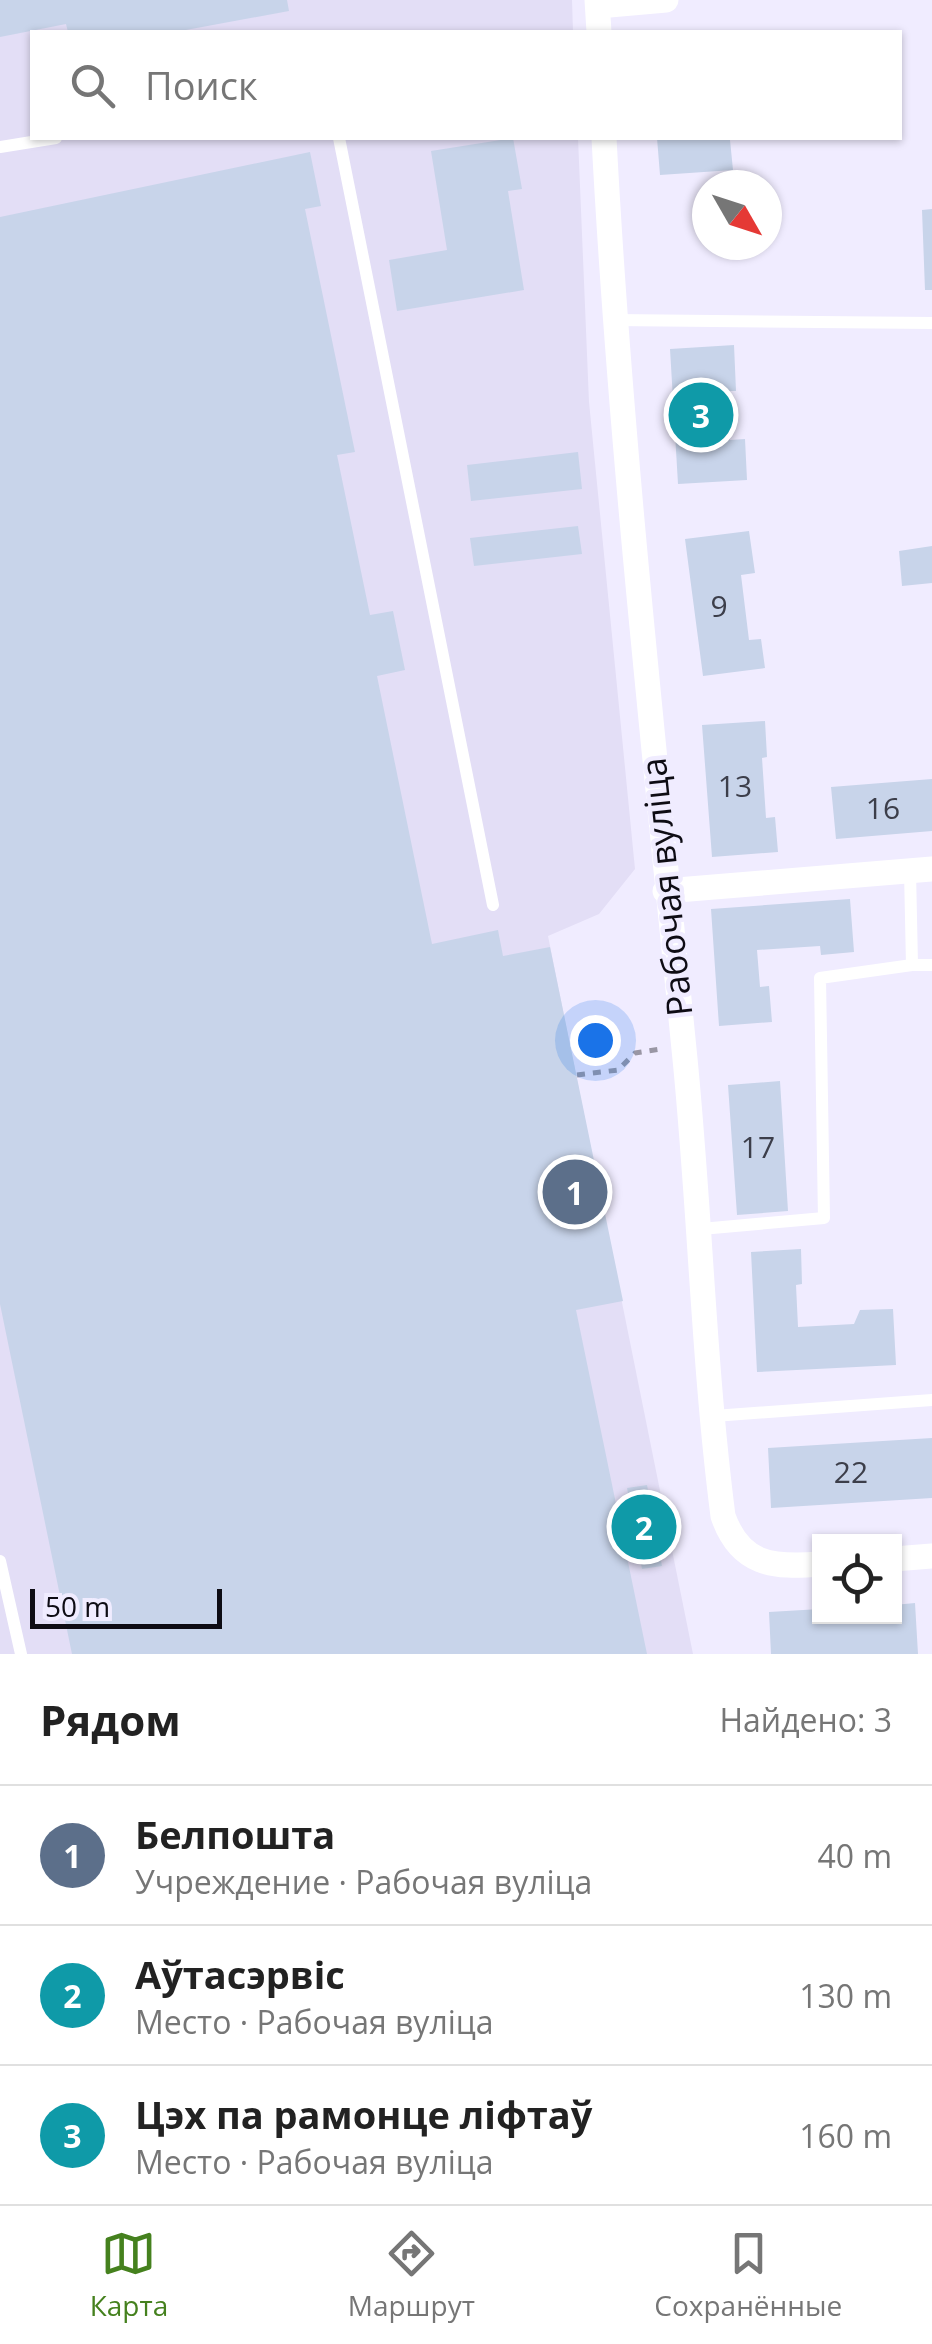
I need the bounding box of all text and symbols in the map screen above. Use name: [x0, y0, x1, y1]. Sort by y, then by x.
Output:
search box: [30, 30, 902, 140]
icon: search: [65, 58, 120, 113]
text: Поиск: [145, 59, 258, 111]
north arrow: [692, 170, 782, 260]
pin: 3: [668, 378, 734, 452]
house number: 9: [710, 585, 728, 626]
street label: Рабочая вуліца: [629, 756, 702, 1019]
house number: 13: [718, 765, 752, 806]
house number: 16: [866, 787, 900, 828]
your location: [570, 1015, 621, 1066]
house number: 17: [741, 1126, 775, 1167]
pin: 1: [542, 1154, 608, 1230]
house number: 22: [834, 1451, 868, 1492]
pin: 2: [612, 1490, 676, 1564]
map controls: [812, 1534, 902, 1624]
button: locate: [812, 1534, 902, 1624]
scale bar: [30, 1584, 222, 1628]
text: 50 m: [45, 1587, 110, 1625]
text: Рядом: [40, 1691, 181, 1748]
text: Найдено: 3: [719, 1698, 892, 1741]
text: Белпошта: [135, 1808, 335, 1860]
text: 1: [63, 1834, 82, 1877]
text: 40 m: [817, 1834, 892, 1877]
text: Учреждение · Рабочая вуліца: [135, 1860, 592, 1903]
text: Аўтасэрвіс: [135, 1948, 345, 2000]
text: 2: [63, 1974, 82, 2017]
text: 130 m: [799, 1974, 892, 2017]
text: Место · Рабочая вуліца: [135, 2000, 494, 2043]
text: Цэх па рамонце ліфтаў: [135, 2088, 592, 2140]
text: 3: [63, 2114, 82, 2157]
text: 160 m: [799, 2114, 892, 2157]
text: Место · Рабочая вуліца: [135, 2140, 494, 2183]
tab: Карта: [90, 2226, 168, 2324]
tab: Маршрут: [348, 2226, 475, 2324]
tab: Сохранённые: [654, 2226, 842, 2324]

